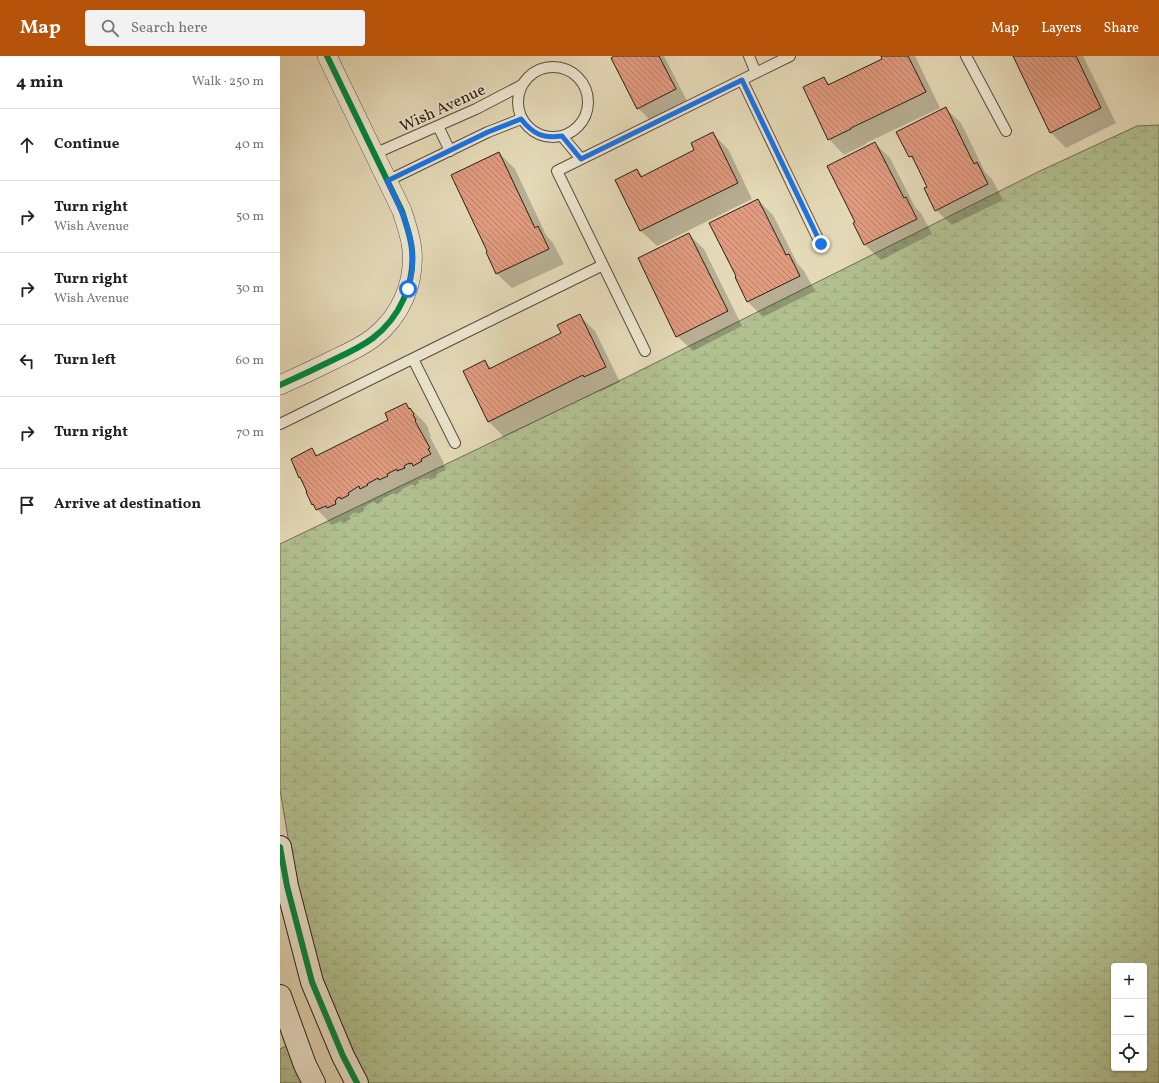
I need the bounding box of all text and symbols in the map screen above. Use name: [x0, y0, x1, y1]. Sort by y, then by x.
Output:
search box: [85, 10, 365, 46]
text: Map: [20, 15, 61, 41]
icon: search: [99, 17, 121, 39]
text: Search here: [131, 18, 208, 39]
text: Map: [991, 19, 1019, 38]
text: Layers: [1041, 19, 1081, 38]
text: Share: [1103, 19, 1139, 38]
text: 4 min: [16, 71, 63, 94]
text: Walk · 250 m: [192, 73, 264, 91]
street label: Wish Avenue: [396, 79, 489, 138]
icon: ahead: [16, 134, 38, 156]
text: Continue: [54, 134, 119, 155]
text: 40 m: [235, 136, 264, 154]
text: Turn right: [54, 197, 128, 218]
icon: right: [16, 206, 38, 228]
text: 50 m: [236, 208, 264, 226]
text: Wish Avenue: [54, 218, 129, 236]
route end: [812, 235, 830, 253]
text: Turn right: [54, 269, 128, 290]
icon: right: [16, 278, 38, 300]
text: 30 m: [236, 280, 264, 298]
route start: [399, 280, 417, 298]
text: Wish Avenue: [54, 290, 129, 308]
icon: left: [16, 350, 38, 372]
text: Turn left: [54, 350, 116, 371]
text: 60 m: [236, 352, 264, 370]
icon: right: [16, 422, 38, 444]
text: Turn right: [54, 422, 128, 443]
text: 70 m: [236, 424, 264, 442]
icon: arrive: [16, 494, 38, 516]
text: Arrive at destination: [54, 494, 201, 515]
map controls: [1111, 963, 1147, 1071]
button: +: [1111, 963, 1147, 999]
button: −: [1111, 999, 1147, 1035]
button: locate: [1111, 1035, 1147, 1071]

